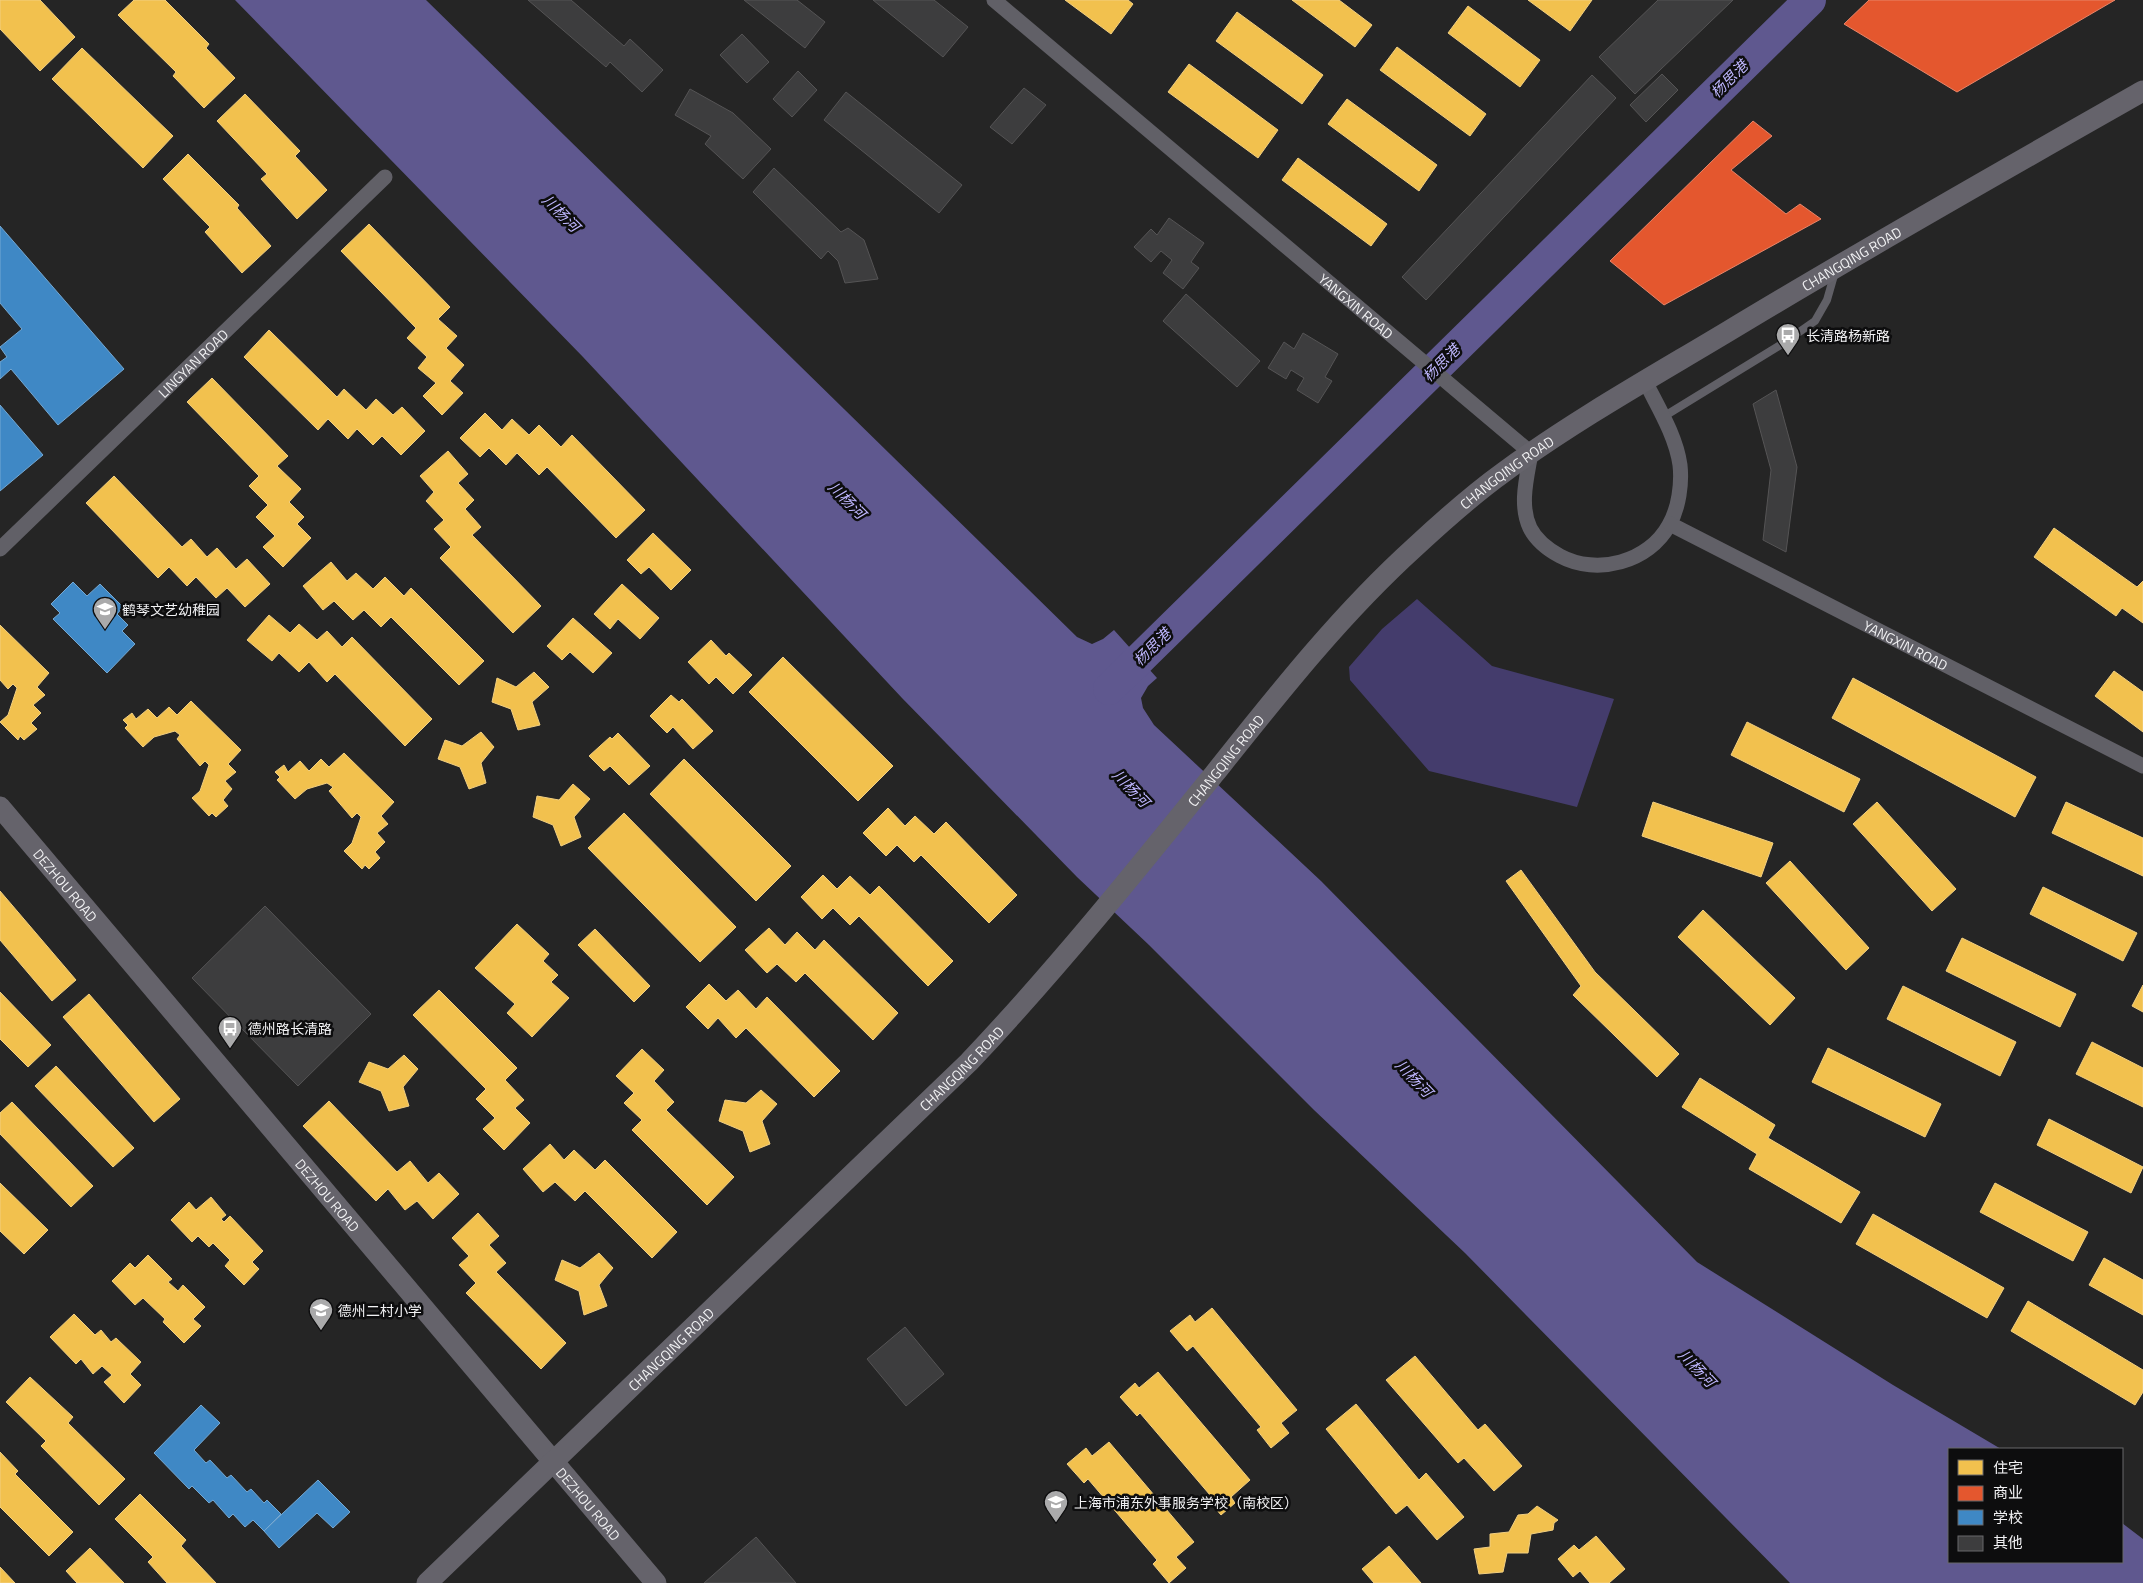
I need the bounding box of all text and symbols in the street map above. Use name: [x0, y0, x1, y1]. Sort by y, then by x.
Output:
water label: 杨思港: [1705, 54, 1754, 103]
water label: 川杨河: [537, 189, 587, 239]
street label: CHANGQING ROAD: [1797, 221, 1905, 296]
street label: YANGXIN ROAD: [1314, 268, 1398, 343]
bus stop icon: 长清路杨新路: [1775, 322, 1801, 356]
street label: LINGYAN ROAD: [153, 324, 233, 402]
place label: 长清路杨新路: [1806, 325, 1890, 346]
water label: 杨思港: [1417, 338, 1466, 387]
street label: CHANGQING ROAD: [1455, 430, 1558, 514]
water label: 川杨河: [823, 476, 873, 526]
school or university icon: 鹤琴文艺幼稚园: [92, 596, 118, 630]
place label: 鹤琴文艺幼稚园: [122, 599, 220, 620]
street label: YANGXIN ROAD: [1860, 614, 1952, 675]
water label: 杨思港: [1128, 622, 1177, 671]
street label: CHANGQING ROAD: [1182, 710, 1269, 811]
water label: 川杨河: [1107, 764, 1157, 814]
street label: DEZHOU ROAD: [29, 844, 103, 926]
bus stop icon: 德州路长清路: [217, 1015, 243, 1049]
place label: 德州路长清路: [248, 1018, 332, 1039]
street label: CHANGQING ROAD: [914, 1021, 1008, 1115]
water label: 川杨河: [1390, 1054, 1440, 1104]
street label: DEZHOU ROAD: [291, 1154, 365, 1236]
school or university icon: 德州二村小学: [308, 1297, 334, 1331]
place label: 德州二村小学: [338, 1300, 422, 1321]
street label: CHANGQING ROAD: [623, 1302, 719, 1395]
water label: 川杨河: [1673, 1344, 1723, 1394]
legend: [1948, 1448, 2123, 1563]
text: 住宅: [1993, 1456, 2023, 1479]
street label: DEZHOU ROAD: [552, 1462, 626, 1545]
text: 商业: [1993, 1481, 2023, 1504]
school or university icon: 上海市浦东外事服务学校（南校区）: [1043, 1489, 1069, 1523]
place label: 上海市浦东外事服务学校（南校区）: [1074, 1492, 1298, 1513]
text: 学校: [1993, 1506, 2023, 1529]
text: 其他: [1993, 1531, 2023, 1554]

